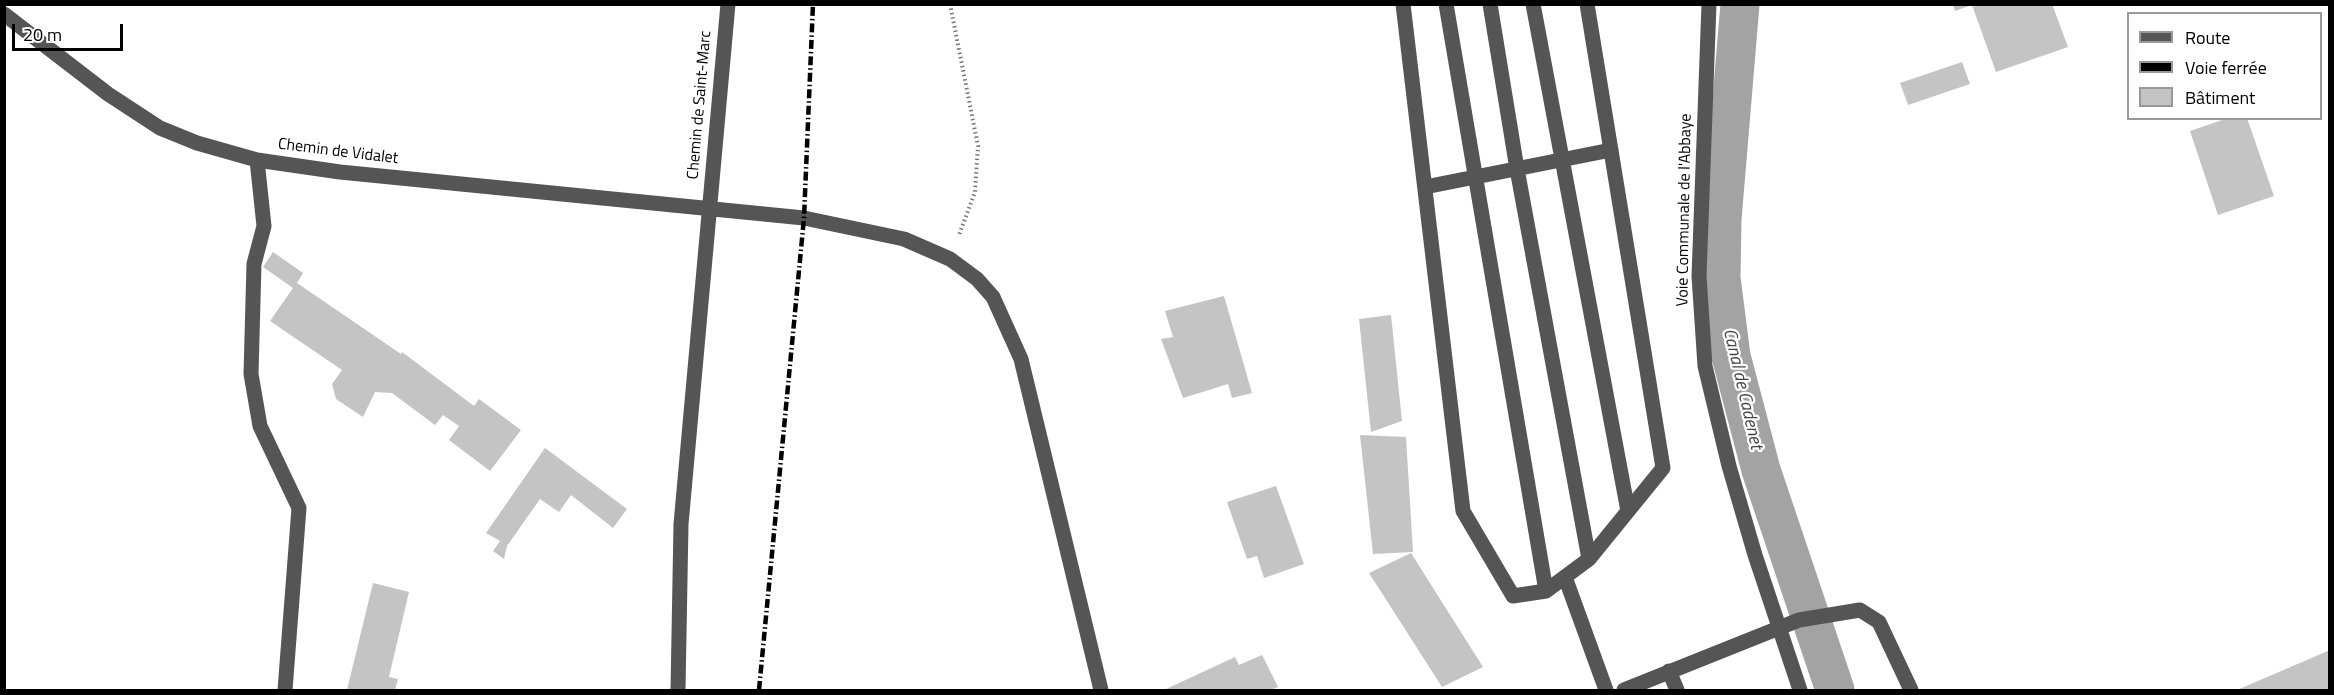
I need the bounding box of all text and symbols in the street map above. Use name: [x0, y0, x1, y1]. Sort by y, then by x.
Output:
scale bar: [15, 12, 126, 50]
legend: [2127, 12, 2322, 120]
text: 20 m: [23, 21, 62, 48]
text: Route: [2185, 24, 2230, 51]
street label: Chemin de Saint-Marc: [684, 30, 716, 180]
text: Voie ferrée: [2185, 54, 2267, 81]
text: Bâtiment: [2185, 84, 2255, 111]
street label: Voie Communale de l'Abbaye: [1674, 113, 1696, 307]
street label: Chemin de Vidalet: [277, 135, 399, 169]
water label: Canal de Cadenet: [1718, 327, 1766, 451]

